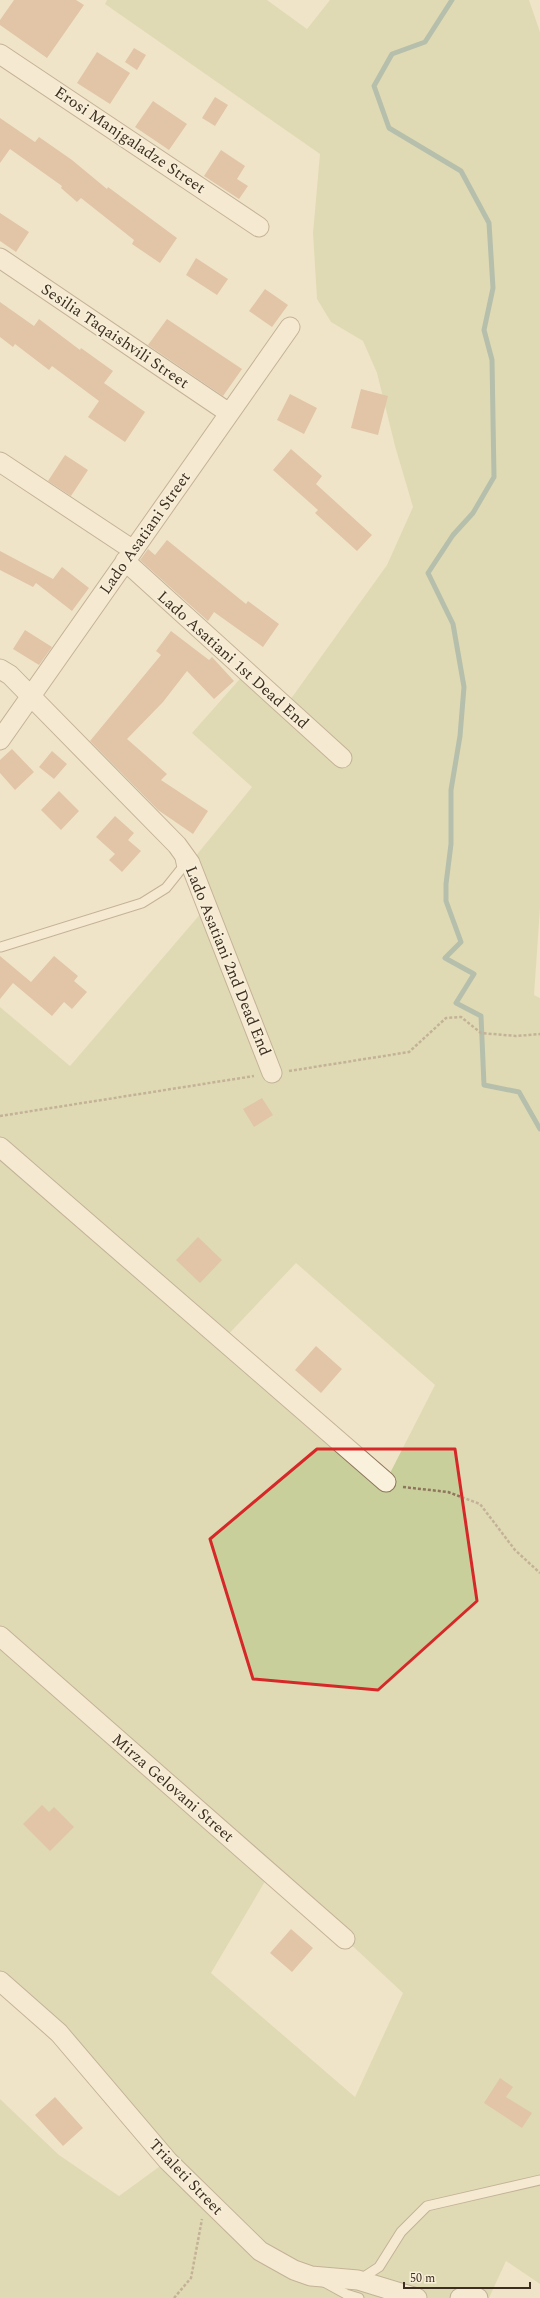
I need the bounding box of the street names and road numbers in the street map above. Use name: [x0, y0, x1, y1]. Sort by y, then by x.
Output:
street label: Erosi Manjgaladze Street: [50, 80, 211, 200]
street label: Sesilia Taqaishvili Street: [36, 277, 194, 395]
street label: Lado Asatiani Street: [94, 467, 197, 599]
street label: Lado Asatiani 1st Dead End: [152, 585, 314, 735]
street label: Lado Asatiani 2nd Dead End: [179, 862, 277, 1060]
street label: Mirza Gelovani Street: [107, 1728, 240, 1848]
street label: Trialeti Street: [143, 2133, 229, 2221]

